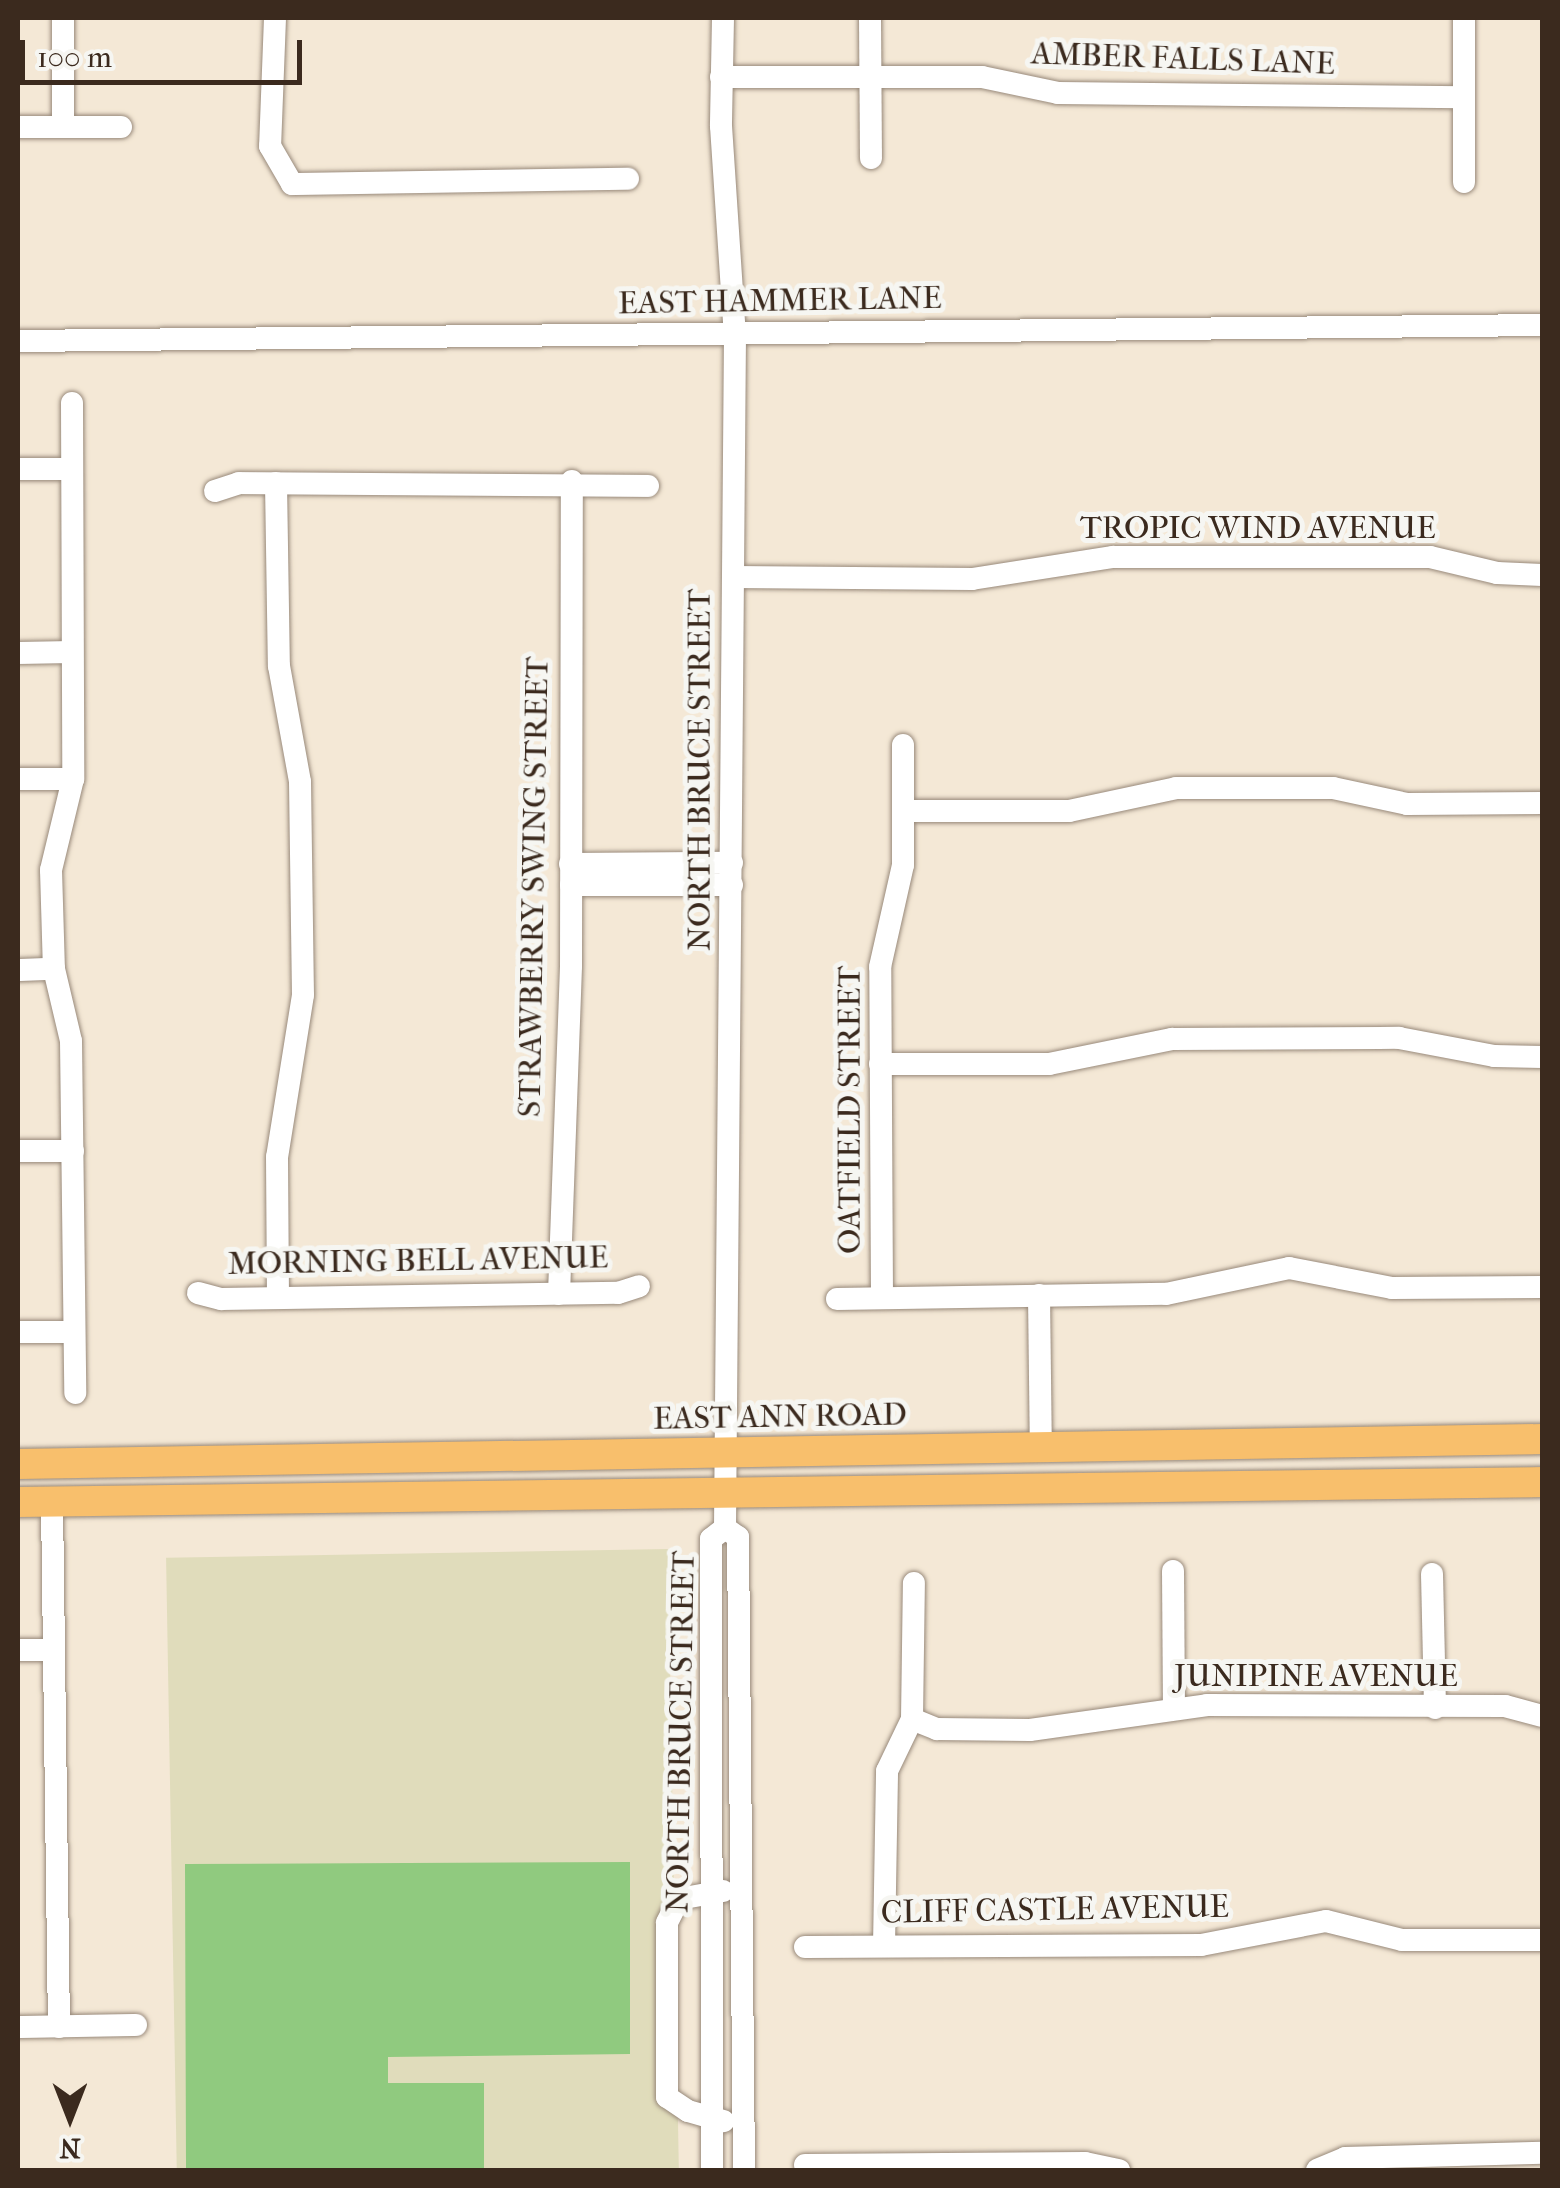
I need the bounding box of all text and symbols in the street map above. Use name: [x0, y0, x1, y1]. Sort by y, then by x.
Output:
scale bar: [25, 20, 308, 82]
street label: AMBER FALLS LANE: [1030, 35, 1336, 83]
text: 100 m: [37, 40, 112, 75]
street label: EAST HAMMER LANE: [618, 279, 942, 323]
street label: TROPIC WIND AVENUE: [1080, 509, 1436, 547]
street label: NORTH BRUCE STREET: [681, 589, 719, 951]
street label: STRAWBERRY SWING STREET: [511, 656, 557, 1118]
street label: OATFIELD STREET: [831, 966, 869, 1254]
street label: MORNING BELL AVENUE: [227, 1238, 609, 1284]
street label: EAST ANN ROAD: [653, 1396, 907, 1438]
street label: NORTH BRUCE STREET: [659, 1551, 703, 1913]
street label: JUNIPINE AVENUE: [1174, 1657, 1458, 1695]
street label: CLIFF CASTLE AVENUE: [881, 1888, 1229, 1932]
north arrow: [20, 2068, 120, 2168]
text: N: [59, 2132, 81, 2165]

